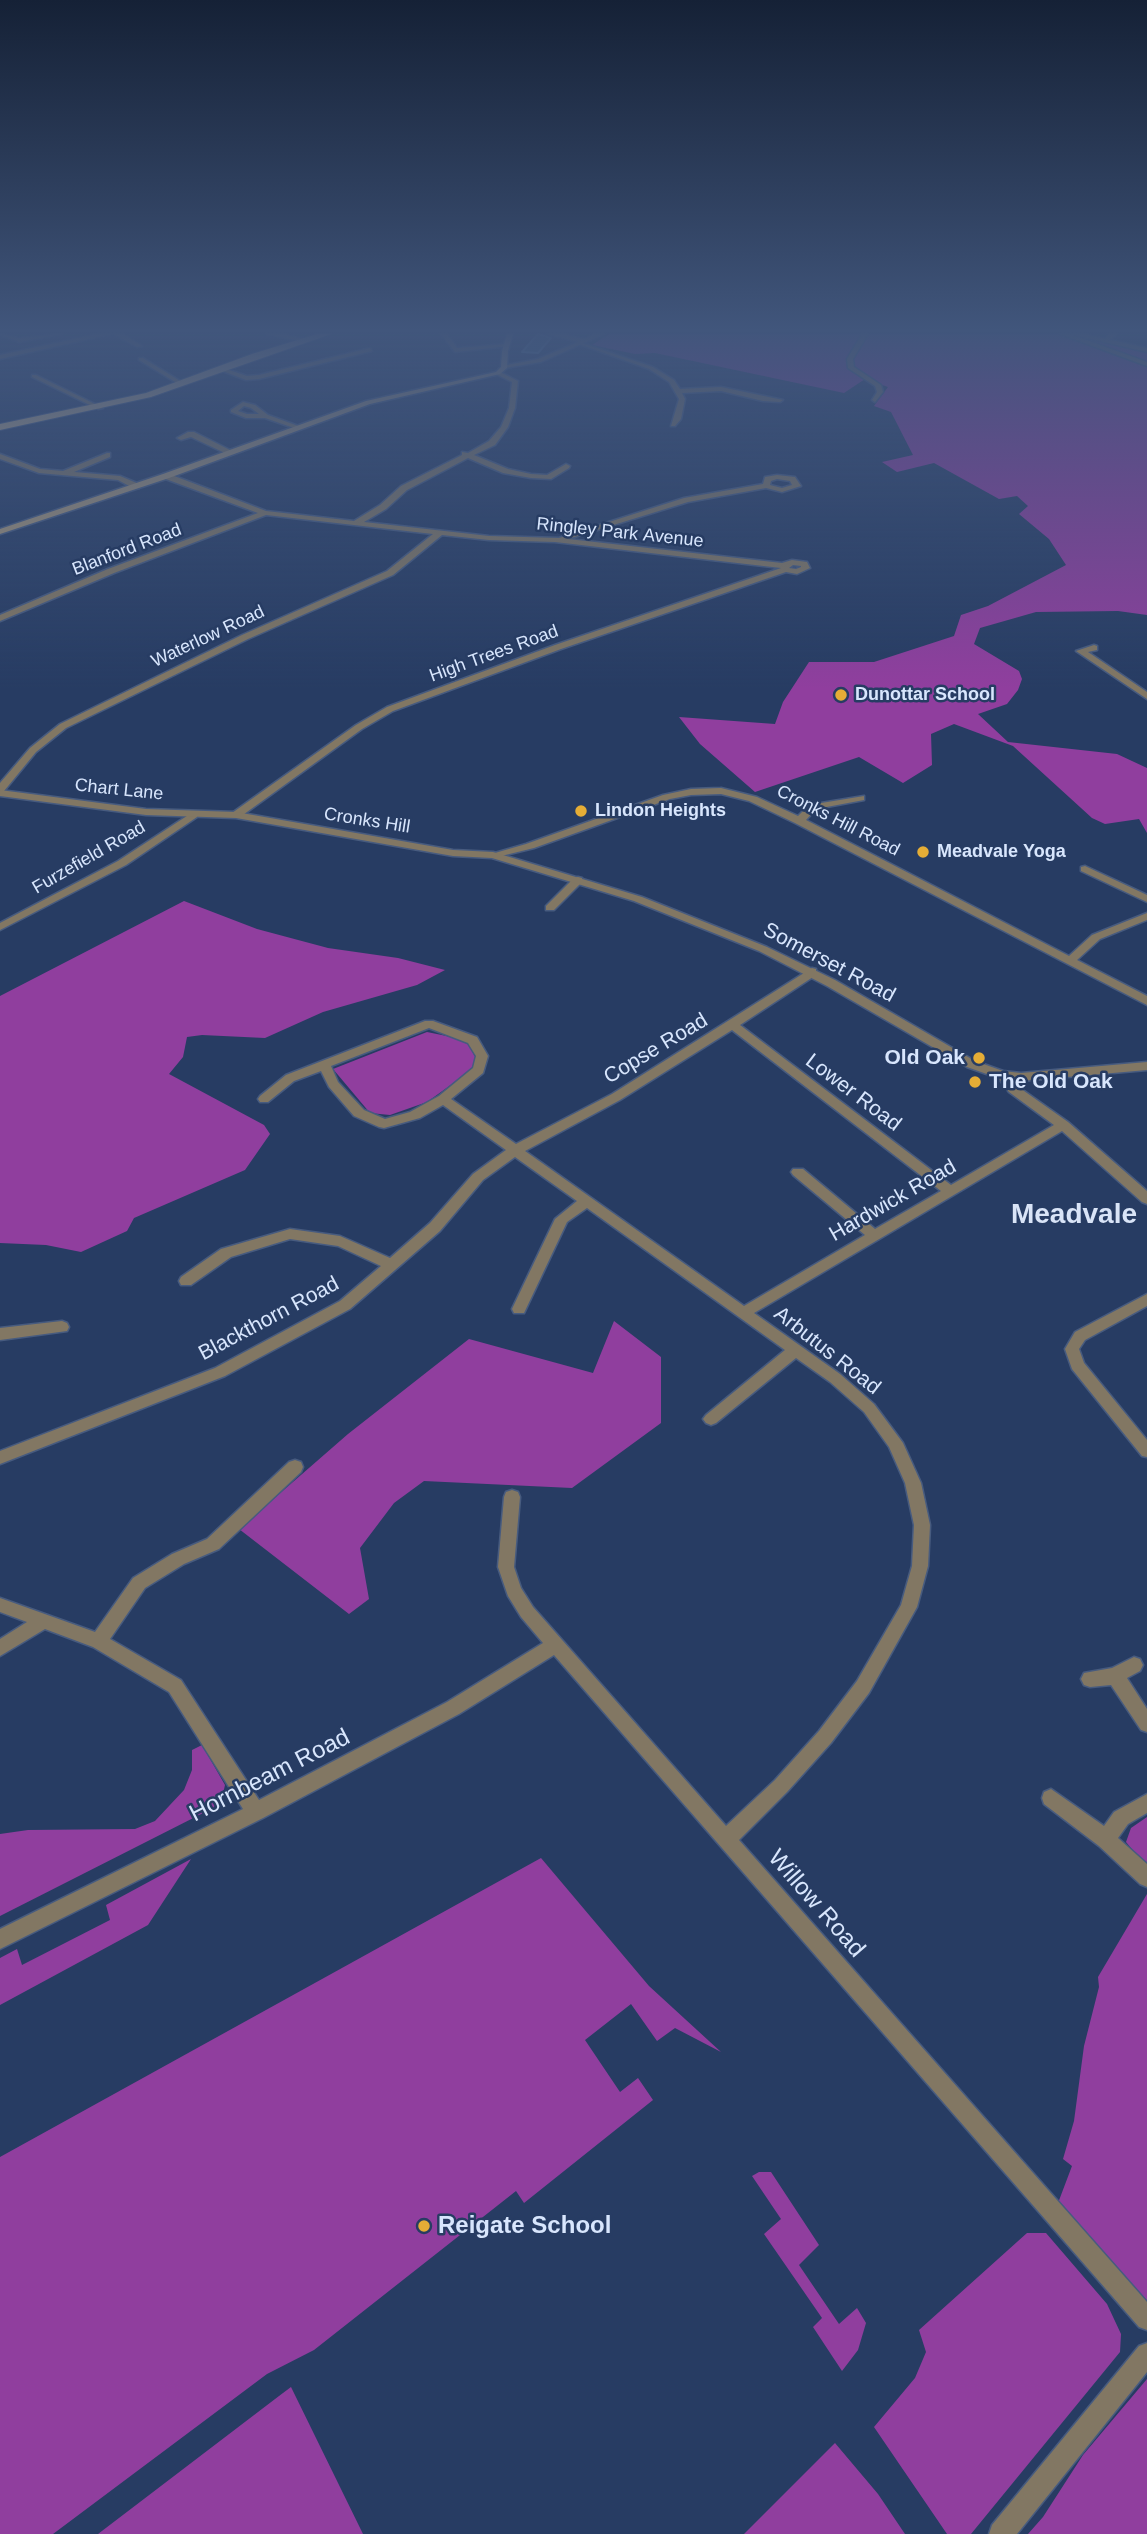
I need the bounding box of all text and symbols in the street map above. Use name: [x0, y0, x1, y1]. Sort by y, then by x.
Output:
street label: Ringley Park Avenue: [535, 513, 705, 553]
street label: Blanford Road: [69, 519, 185, 581]
street label: Waterlow Road: [148, 601, 268, 673]
street label: High Trees Road: [427, 621, 561, 687]
place label: Dunottar School: [855, 684, 995, 706]
marker: Dunottar School: [833, 687, 849, 703]
street label: Chart Lane: [74, 775, 164, 805]
street label: Cronks Hill Road: [773, 781, 903, 861]
place label: Lindon Heights: [595, 800, 726, 822]
marker: Lindon Heights: [573, 803, 589, 819]
street label: Cronks Hill: [322, 804, 412, 838]
street label: Furzefield Road: [29, 817, 149, 899]
place label: Meadvale Yoga: [937, 841, 1066, 863]
marker: Meadvale Yoga: [915, 844, 931, 860]
street label: Somerset Road: [759, 918, 899, 1008]
street label: Copse Road: [599, 1008, 713, 1090]
place label: Old Oak: [884, 1045, 965, 1071]
street label: Lower Road: [800, 1049, 906, 1137]
marker: Old Oak: [971, 1050, 987, 1066]
place label: The Old Oak: [989, 1069, 1113, 1095]
marker: The Old Oak: [967, 1074, 983, 1090]
street label: Hardwick Road: [825, 1154, 961, 1248]
district label: Meadvale: [1011, 1198, 1137, 1232]
street label: Blackthorn Road: [195, 1271, 343, 1367]
street label: Arbutus Road: [769, 1302, 885, 1400]
street label: Hornbeam Road: [185, 1723, 355, 1829]
street label: Willow Road: [761, 1844, 871, 1964]
place label: Reigate School: [438, 2212, 611, 2240]
marker: Reigate School: [416, 2218, 432, 2234]

